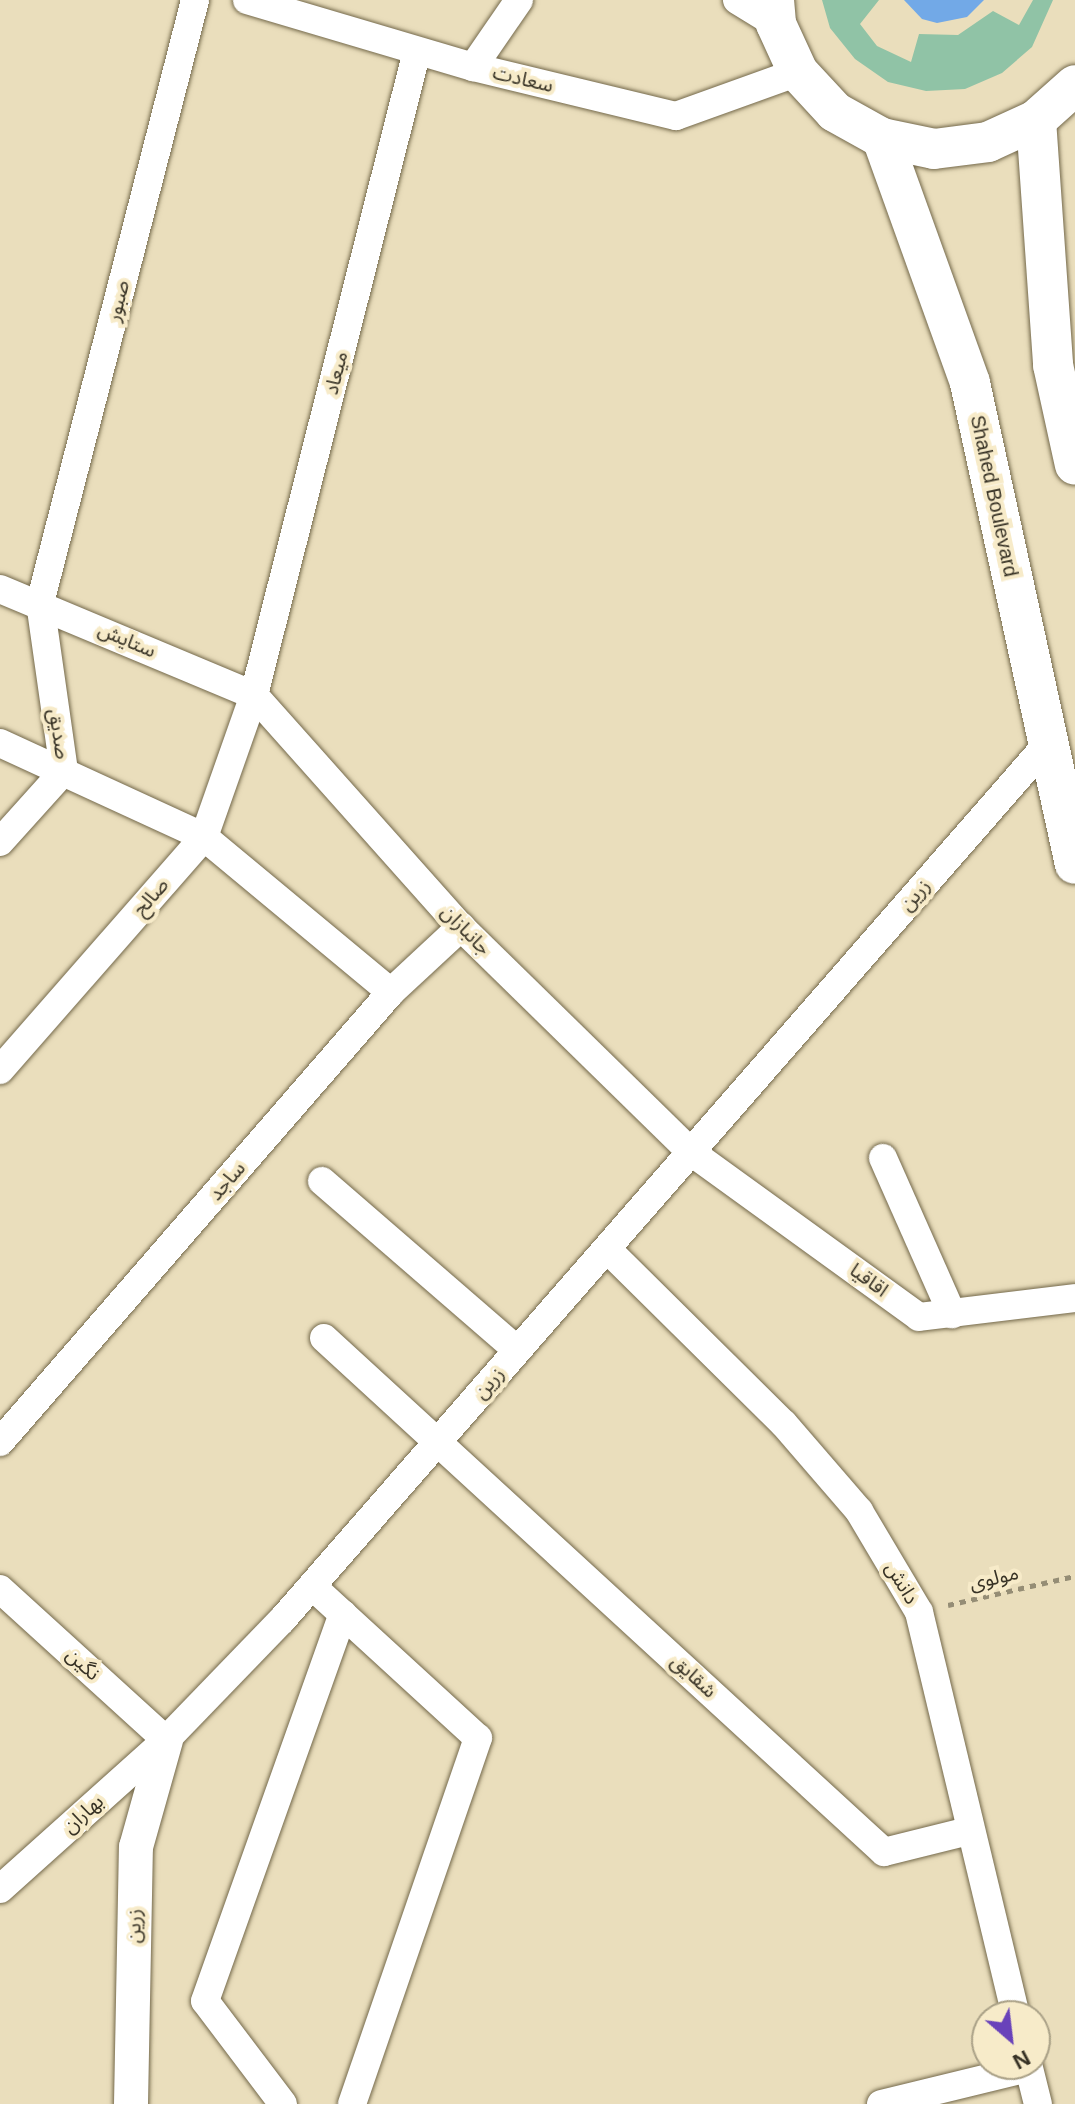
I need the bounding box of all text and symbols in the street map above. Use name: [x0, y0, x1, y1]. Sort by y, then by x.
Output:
street label: سعادت: [490, 60, 556, 98]
street label: صبور: [101, 278, 135, 324]
street label: میعاد: [319, 349, 353, 397]
street label: Shahed Boulevard: [965, 413, 1023, 579]
street label: ستایش: [95, 617, 159, 663]
street label: صدیق: [44, 707, 74, 761]
street label: صالح: [128, 873, 174, 921]
street label: زرین: [895, 874, 935, 916]
street label: جانبازان: [436, 900, 496, 960]
street label: ساجد: [204, 1157, 250, 1205]
street label: اقاقیا: [845, 1258, 893, 1302]
street label: زرین: [469, 1362, 509, 1404]
street label: دانش: [880, 1558, 924, 1608]
street label: مولوی: [967, 1561, 1021, 1595]
street label: نگین: [61, 1643, 105, 1685]
street label: شقایق: [666, 1649, 722, 1703]
street label: بهاران: [58, 1789, 108, 1839]
street label: زرین: [122, 1908, 146, 1944]
north arrow: [971, 2000, 1051, 2080]
text: N: [1009, 2045, 1034, 2075]

